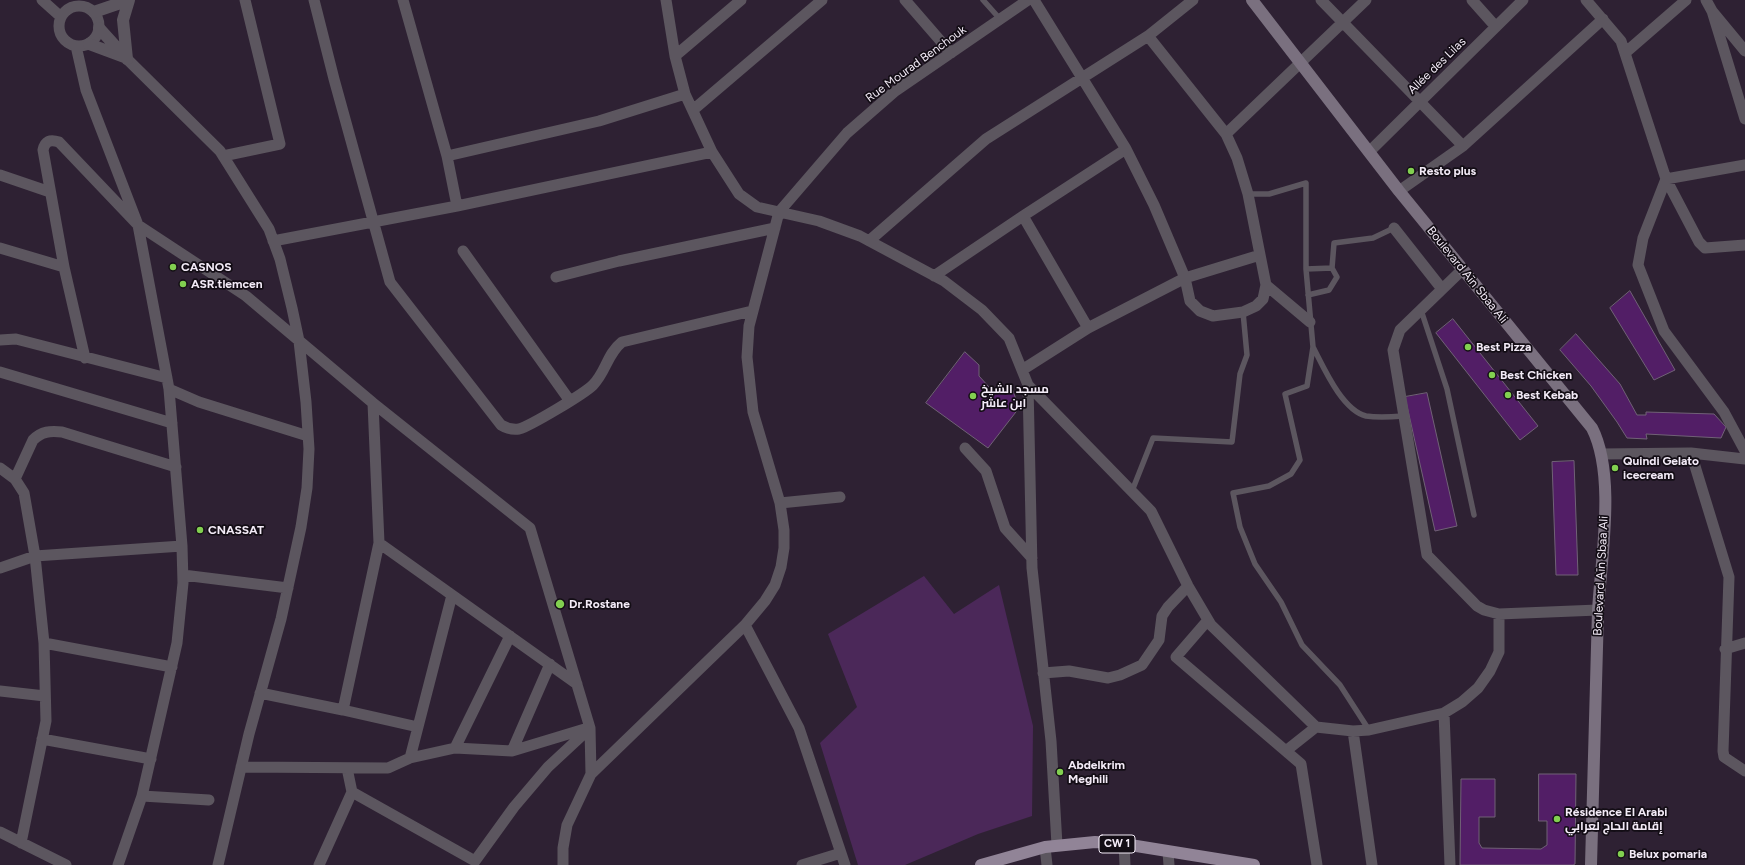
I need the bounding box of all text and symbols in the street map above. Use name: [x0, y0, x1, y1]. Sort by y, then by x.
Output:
street label: Rue Mourad Benchouk: [863, 23, 969, 105]
street label: Allée des Lilas: [1405, 35, 1469, 97]
place label: Resto plus: [1419, 164, 1476, 178]
marker: Resto plus: [1406, 166, 1416, 176]
street label: Boulevard Aïn Sbaa Ali: [1424, 224, 1510, 326]
place label: CASNOS: [181, 260, 232, 274]
marker: CASNOS: [168, 262, 178, 272]
place label: ASR.tlemcen: [191, 277, 262, 291]
marker: ASR.tlemcen: [178, 279, 188, 289]
place label: Best Pizza: [1476, 340, 1531, 354]
marker: Best Pizza: [1463, 342, 1473, 352]
place label: Best Chicken: [1500, 368, 1572, 382]
marker: Best Chicken: [1487, 370, 1497, 380]
place label: مسجد الشيخ ابن عاشر: [981, 382, 1049, 410]
place label: Best Kebab: [1516, 388, 1578, 402]
marker: Best Kebab: [1503, 390, 1513, 400]
marker: مسجد الشيخ ابن عاشر: [968, 391, 978, 401]
place label: Quindi Gelato icecream: [1623, 454, 1699, 482]
marker: Quindi Gelato icecream: [1610, 463, 1620, 473]
street label: Boulevard Aïn Sbaa Ali: [1591, 516, 1611, 636]
place label: CNASSAT: [208, 523, 264, 537]
marker: CNASSAT: [195, 525, 205, 535]
place label: Dr.Rostane: [569, 597, 630, 611]
marker: Dr.Rostane: [554, 598, 566, 610]
place label: Abdelkrim Meghili: [1068, 758, 1125, 786]
marker: Abdelkrim Meghili: [1055, 767, 1065, 777]
place label: Résidence El Arabi إقامة الحاج لعرابي: [1565, 805, 1668, 833]
marker: Résidence El Arabi إقامة الحاج لعرابي: [1552, 814, 1562, 824]
road number: CW 1: [1099, 835, 1135, 853]
place label: Belux pomaria: [1629, 847, 1707, 861]
marker: Belux pomaria: [1616, 849, 1626, 859]

